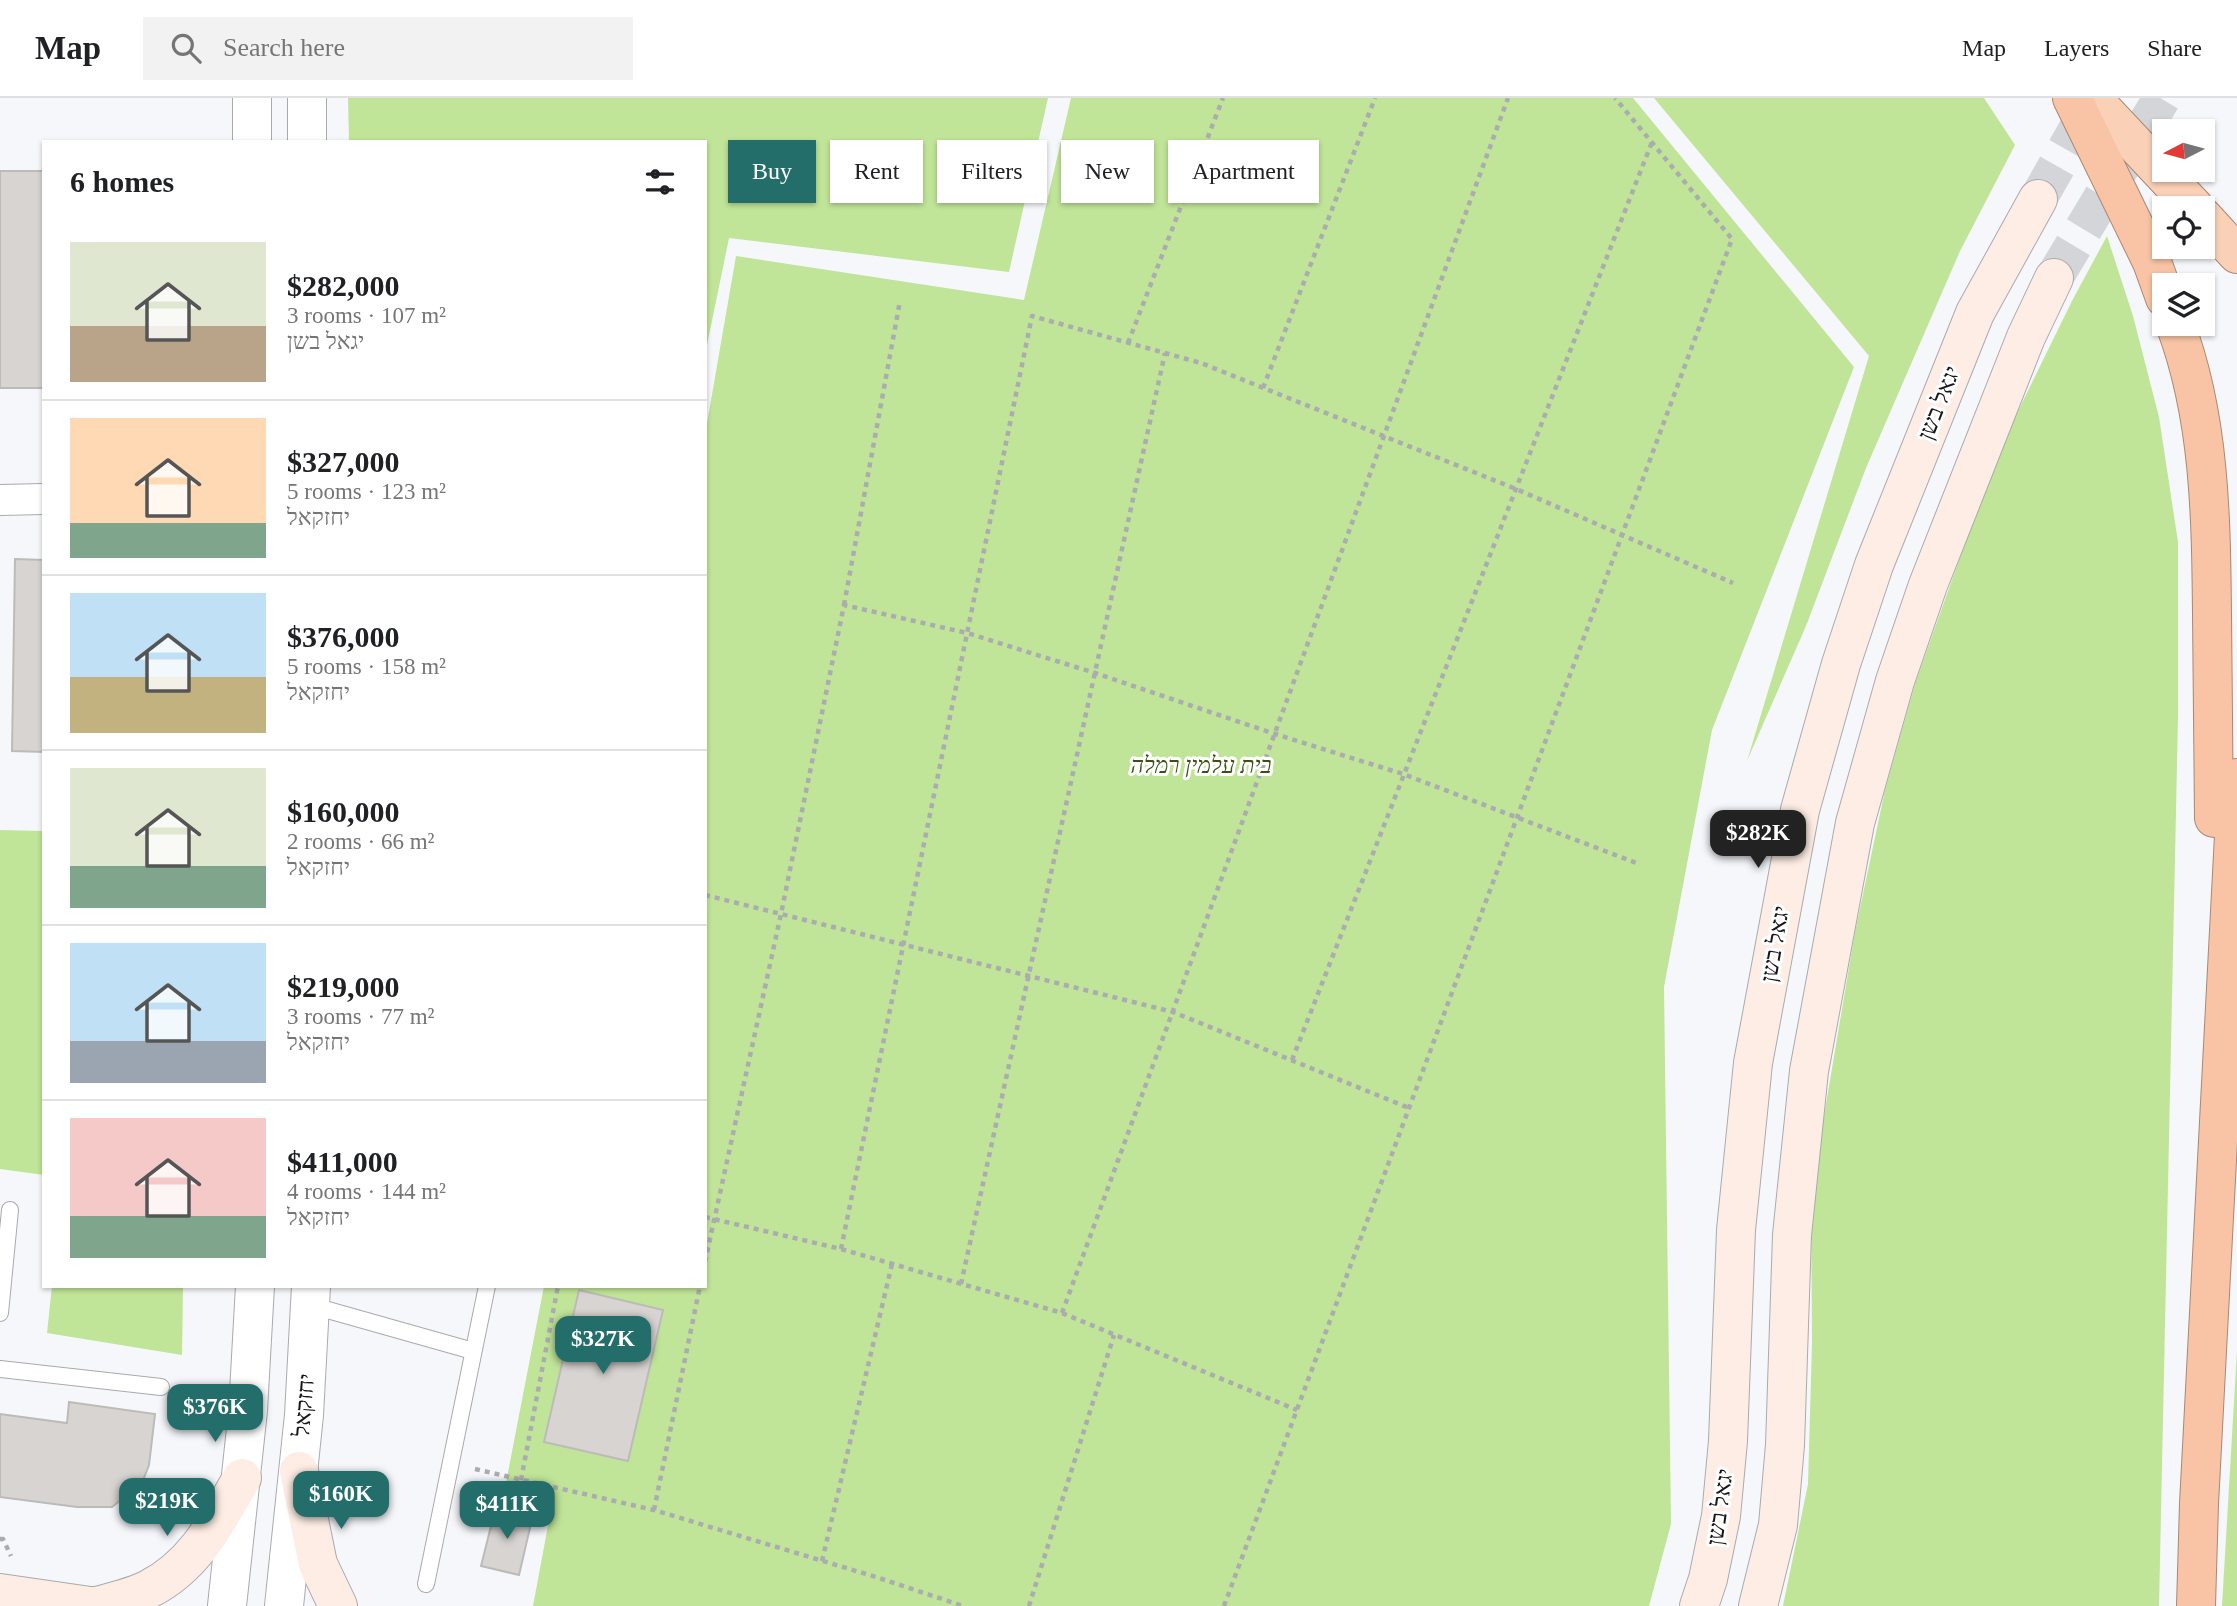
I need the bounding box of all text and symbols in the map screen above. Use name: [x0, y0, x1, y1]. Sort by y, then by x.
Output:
search box: [143, 17, 633, 80]
icon: search: [167, 29, 205, 67]
text: Map: [35, 30, 101, 66]
text: Search here: [223, 33, 345, 62]
text: Map: [1962, 35, 2006, 61]
text: Layers: [2044, 35, 2109, 61]
text: Share: [2147, 35, 2202, 61]
north arrow: [2152, 119, 2216, 182]
map controls: [2152, 119, 2215, 336]
chip: Buy: [728, 140, 816, 203]
chip: Rent: [830, 140, 923, 203]
chip: Filters: [937, 140, 1047, 203]
chip: New: [1061, 140, 1154, 203]
chip: Apartment: [1168, 140, 1319, 203]
icon: filters: [641, 163, 679, 201]
text: 6 homes: [70, 165, 174, 198]
button: locate: [2152, 196, 2215, 259]
text: $282,000: [287, 269, 400, 302]
icon: home: [126, 270, 210, 354]
button: layers: [2152, 273, 2215, 336]
text: 3 rooms · 107 m²: [287, 303, 446, 328]
text: יגאל בשן: [287, 329, 364, 354]
street label: יגאל בשן: [1913, 363, 1965, 443]
text: $327,000: [287, 445, 400, 478]
icon: home: [126, 446, 210, 530]
text: 5 rooms · 123 m²: [287, 479, 446, 504]
text: יחזקאל: [287, 505, 350, 530]
text: $376,000: [287, 620, 400, 653]
icon: home: [126, 621, 210, 705]
text: 5 rooms · 158 m²: [287, 654, 446, 679]
text: יחזקאל: [287, 680, 350, 705]
park label: בית עלמין רמלה: [1130, 753, 1272, 778]
text: $160,000: [287, 795, 400, 828]
icon: home: [126, 796, 210, 880]
pin: $282K: [1709, 810, 1807, 870]
text: $282K: [1726, 820, 1790, 845]
text: 2 rooms · 66 m²: [287, 829, 434, 854]
text: יחזקאל: [287, 855, 350, 880]
street label: יגאל בשן: [1756, 904, 1794, 984]
text: $219,000: [287, 970, 400, 1003]
icon: home: [126, 971, 210, 1055]
text: 3 rooms · 77 m²: [287, 1004, 434, 1029]
text: יחזקאל: [287, 1030, 350, 1055]
text: $411,000: [287, 1145, 398, 1178]
icon: home: [126, 1146, 210, 1230]
text: 4 rooms · 144 m²: [287, 1179, 446, 1204]
text: יחזקאל: [287, 1205, 350, 1230]
pin: $327K: [554, 1316, 652, 1376]
text: $327K: [571, 1326, 635, 1351]
street label: יחזקאל: [289, 1373, 319, 1438]
pin: $376K: [166, 1384, 264, 1444]
text: $376K: [183, 1394, 247, 1419]
street label: יגאל בשן: [1702, 1467, 1738, 1547]
pin: $160K: [292, 1472, 390, 1531]
pin: $219K: [118, 1478, 216, 1538]
text: $160K: [309, 1481, 373, 1506]
pin: $411K: [458, 1482, 556, 1541]
text: $219K: [135, 1488, 199, 1513]
text: $411K: [476, 1491, 538, 1516]

